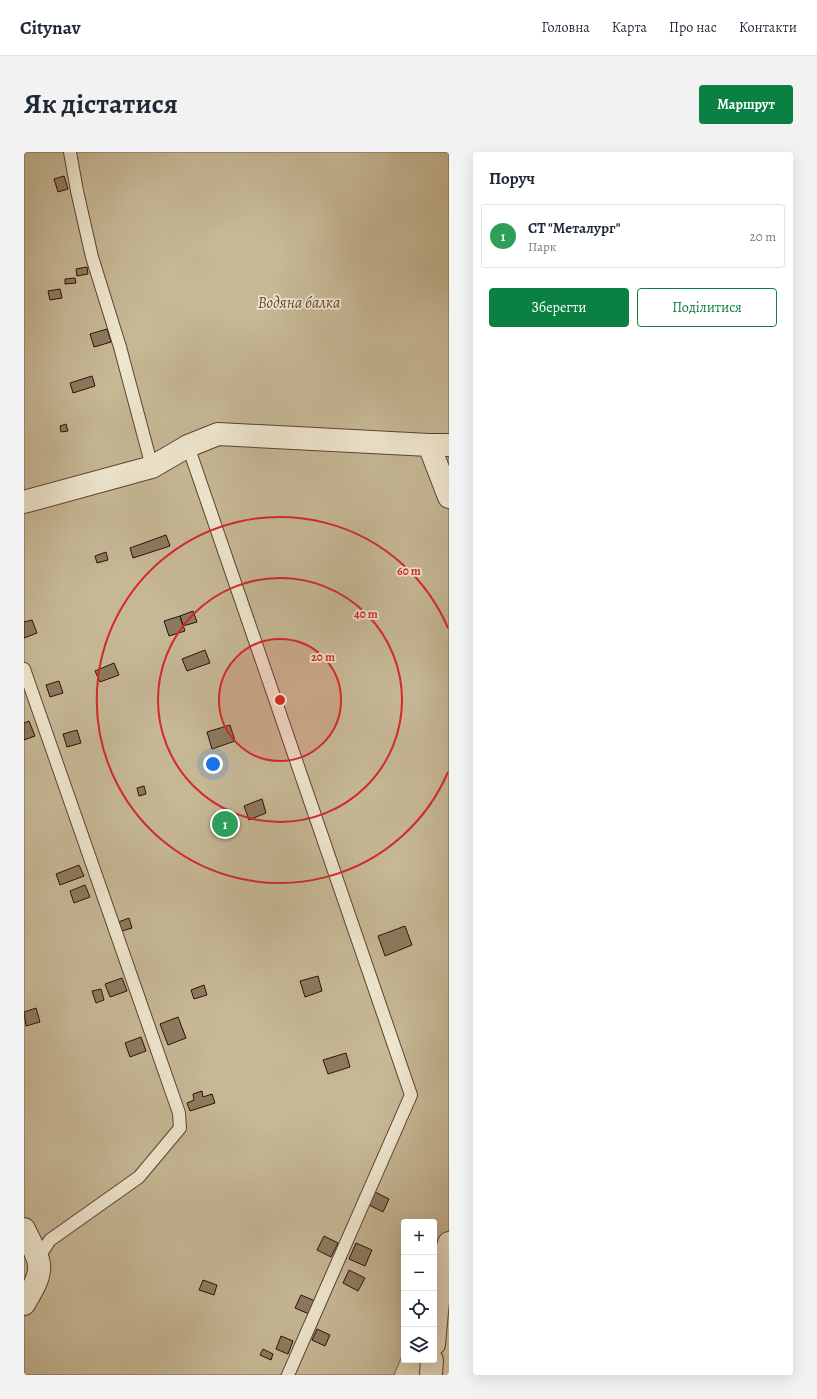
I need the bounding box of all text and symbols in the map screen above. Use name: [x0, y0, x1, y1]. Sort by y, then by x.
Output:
text: Citynav: [20, 15, 81, 41]
text: Головна: [541, 18, 590, 37]
text: Карта: [612, 18, 647, 37]
text: Про нас: [669, 18, 717, 37]
text: Контакти: [739, 18, 797, 37]
text: Як дістатися: [24, 85, 178, 123]
button: Маршрут: [699, 85, 793, 124]
text: Поруч: [489, 167, 535, 190]
text: СТ "Металург": [528, 218, 621, 238]
text: 1: [501, 228, 505, 245]
text: 20 m: [750, 228, 776, 245]
text: Парк: [528, 238, 557, 255]
button: Зберегти: [489, 288, 629, 327]
button: Поділитися: [637, 288, 777, 327]
park label: Водяна балка: [258, 292, 340, 314]
text: 60 m: [397, 563, 421, 579]
text: 40 m: [354, 606, 378, 622]
text: 20 m: [311, 649, 335, 665]
centre of rings: [273, 693, 287, 707]
your location: [203, 754, 223, 774]
pin: 1: [212, 809, 238, 839]
map controls: [401, 1219, 437, 1363]
button: +: [401, 1219, 437, 1255]
button: −: [401, 1255, 437, 1291]
button: locate: [401, 1291, 437, 1327]
button: layers: [401, 1327, 437, 1363]

